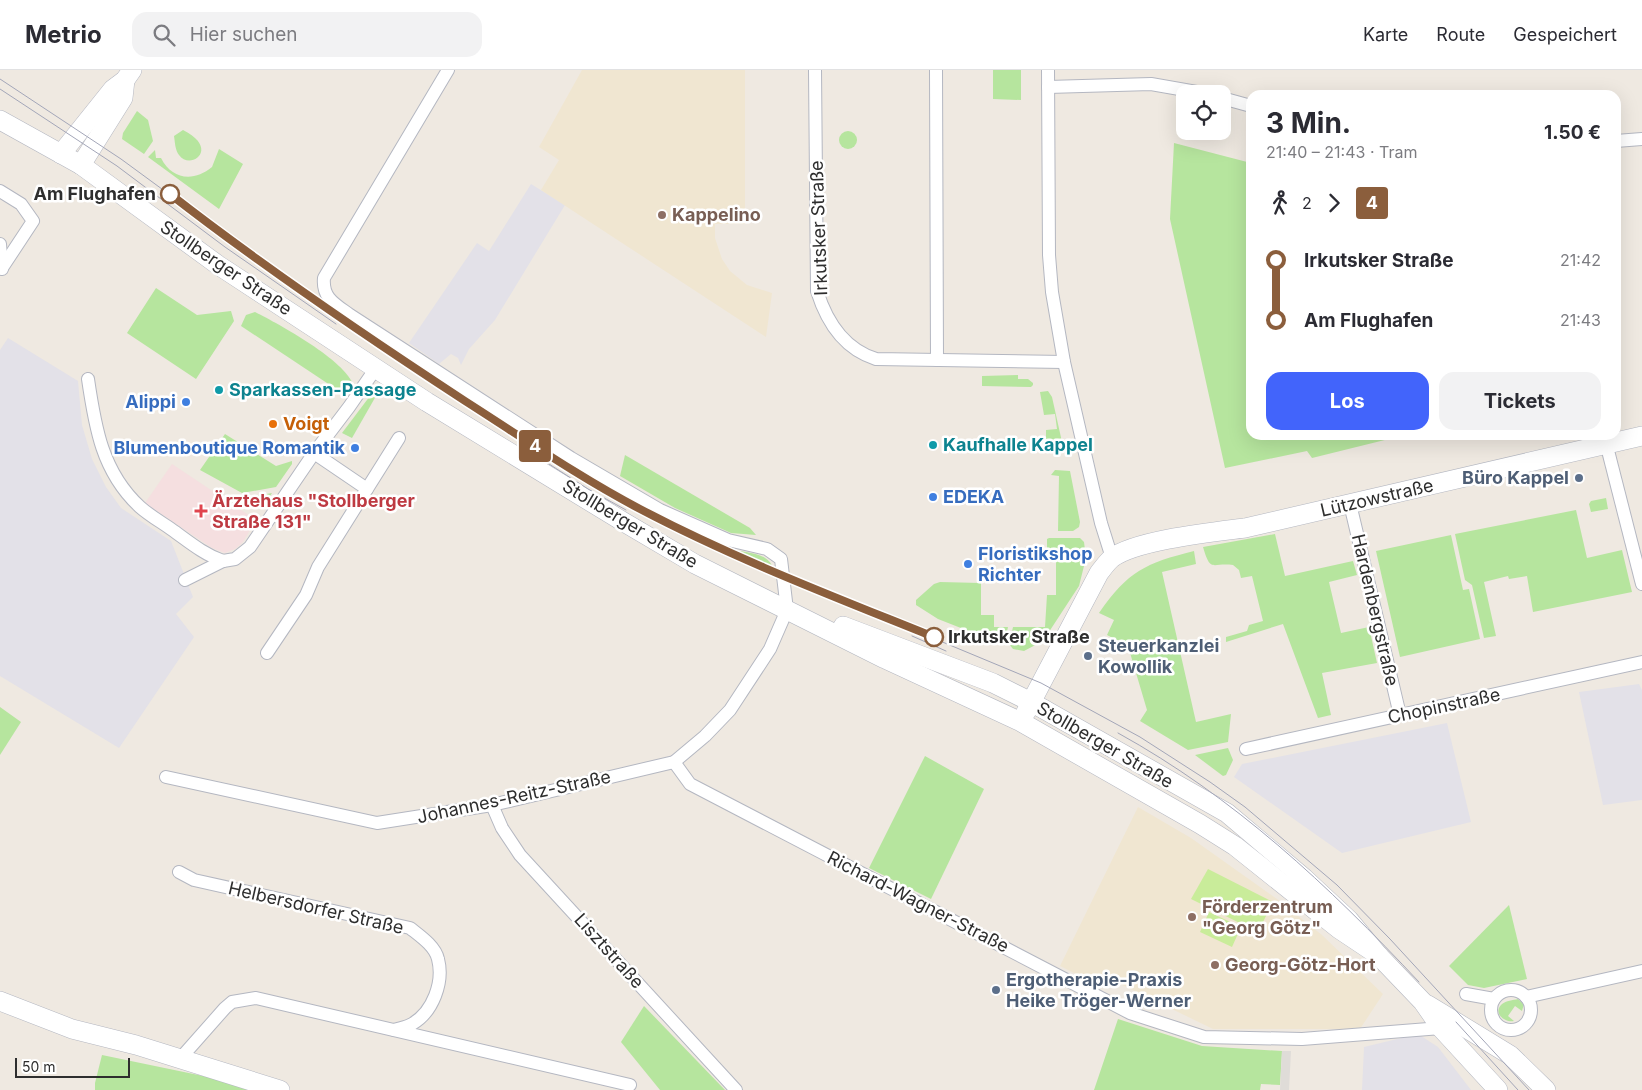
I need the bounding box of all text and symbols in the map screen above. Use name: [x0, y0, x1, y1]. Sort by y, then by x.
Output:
search box: [132, 12, 482, 57]
text: Metrio: [25, 20, 102, 49]
icon: search: [150, 21, 178, 49]
text: Hier suchen: [190, 23, 298, 46]
text: Karte: [1363, 24, 1408, 45]
text: Route: [1436, 24, 1485, 45]
text: Gespeichert: [1513, 24, 1617, 45]
map controls: [1176, 85, 1231, 140]
button: locate: [1176, 85, 1231, 140]
text: 3 Min.: [1266, 106, 1351, 140]
text: 1.50 €: [1544, 121, 1601, 144]
text: 21:40 – 21:43 · Tram: [1266, 142, 1417, 162]
street label: Irkutsker Straße: [806, 160, 831, 296]
place label: Am Flughafen: [33, 183, 156, 204]
marker: Am Flughafen: [160, 184, 180, 204]
icon: walk: [1266, 189, 1294, 217]
icon: forward: [1320, 189, 1348, 217]
text: 4: [1366, 192, 1378, 213]
text: 2: [1302, 193, 1312, 213]
place label: Kappelino: [672, 204, 761, 225]
marker: Kappelino: [656, 209, 668, 221]
street label: Stollberger Straße: [157, 216, 296, 319]
text: Irkutsker Straße: [1304, 249, 1454, 272]
text: 21:42: [1560, 250, 1601, 270]
text: Am Flughafen: [1304, 309, 1433, 332]
text: 21:43: [1560, 310, 1601, 330]
button: Los: [1266, 372, 1429, 430]
button: Tickets: [1439, 372, 1601, 430]
place label: Sparkassen-Passage: [229, 379, 417, 400]
marker: Sparkassen-Passage: [213, 384, 225, 396]
place label: Alippi: [125, 391, 176, 412]
marker: Alippi: [180, 396, 192, 408]
place label: Voigt: [283, 413, 330, 434]
marker: Voigt: [267, 418, 279, 430]
line badge: 4: [519, 430, 551, 462]
place label: Kaufhalle Kappel: [943, 434, 1093, 455]
text: 4: [529, 435, 541, 456]
place label: Blumenboutique Romantik: [113, 437, 346, 458]
marker: Kaufhalle Kappel: [927, 439, 939, 451]
marker: Blumenboutique Romantik: [349, 442, 361, 454]
place label: Büro Kappel: [1462, 467, 1569, 488]
marker: Büro Kappel: [1573, 472, 1585, 484]
street label: Lützowstraße: [1318, 474, 1435, 521]
street label: Stollberger Straße: [559, 475, 702, 572]
place label: EDEKA: [943, 486, 1004, 507]
place label: Ärztehaus "Stollberger Straße 131": [212, 490, 415, 532]
marker: EDEKA: [927, 491, 939, 503]
marker: Ärztehaus "Stollberger Straße 131": [194, 504, 208, 518]
street label: Hardenbergstraße: [1348, 532, 1403, 688]
place label: Floristikshop Richter: [978, 543, 1093, 585]
marker: Floristikshop Richter: [962, 558, 974, 570]
place label: Irkutsker Straße: [948, 626, 1090, 647]
marker: Irkutsker Straße: [924, 627, 944, 647]
place label: Steuerkanzlei Kowollik: [1098, 635, 1219, 677]
marker: Steuerkanzlei Kowollik: [1082, 650, 1094, 662]
street label: Chopinstraße: [1386, 683, 1502, 728]
street label: Stollberger Straße: [1033, 697, 1177, 792]
street label: Johannes-Reitz-Straße: [415, 766, 613, 827]
street label: Richard-Wagner-Straße: [824, 847, 1013, 957]
street label: Helbersdorfer Straße: [226, 877, 406, 938]
place label: Förderzentrum "Georg Götz": [1202, 896, 1333, 938]
street label: Lisztstraße: [570, 909, 648, 992]
marker: Förderzentrum "Georg Götz": [1186, 911, 1198, 923]
place label: Georg-Götz-Hort: [1225, 954, 1376, 975]
marker: Georg-Götz-Hort: [1209, 959, 1221, 971]
place label: Ergotherapie-Praxis Heike Tröger-Werner: [1006, 969, 1191, 1011]
marker: Ergotherapie-Praxis Heike Tröger-Werner: [990, 984, 1002, 996]
scale bar: [15, 1055, 130, 1078]
text: 50 m: [22, 1058, 56, 1075]

